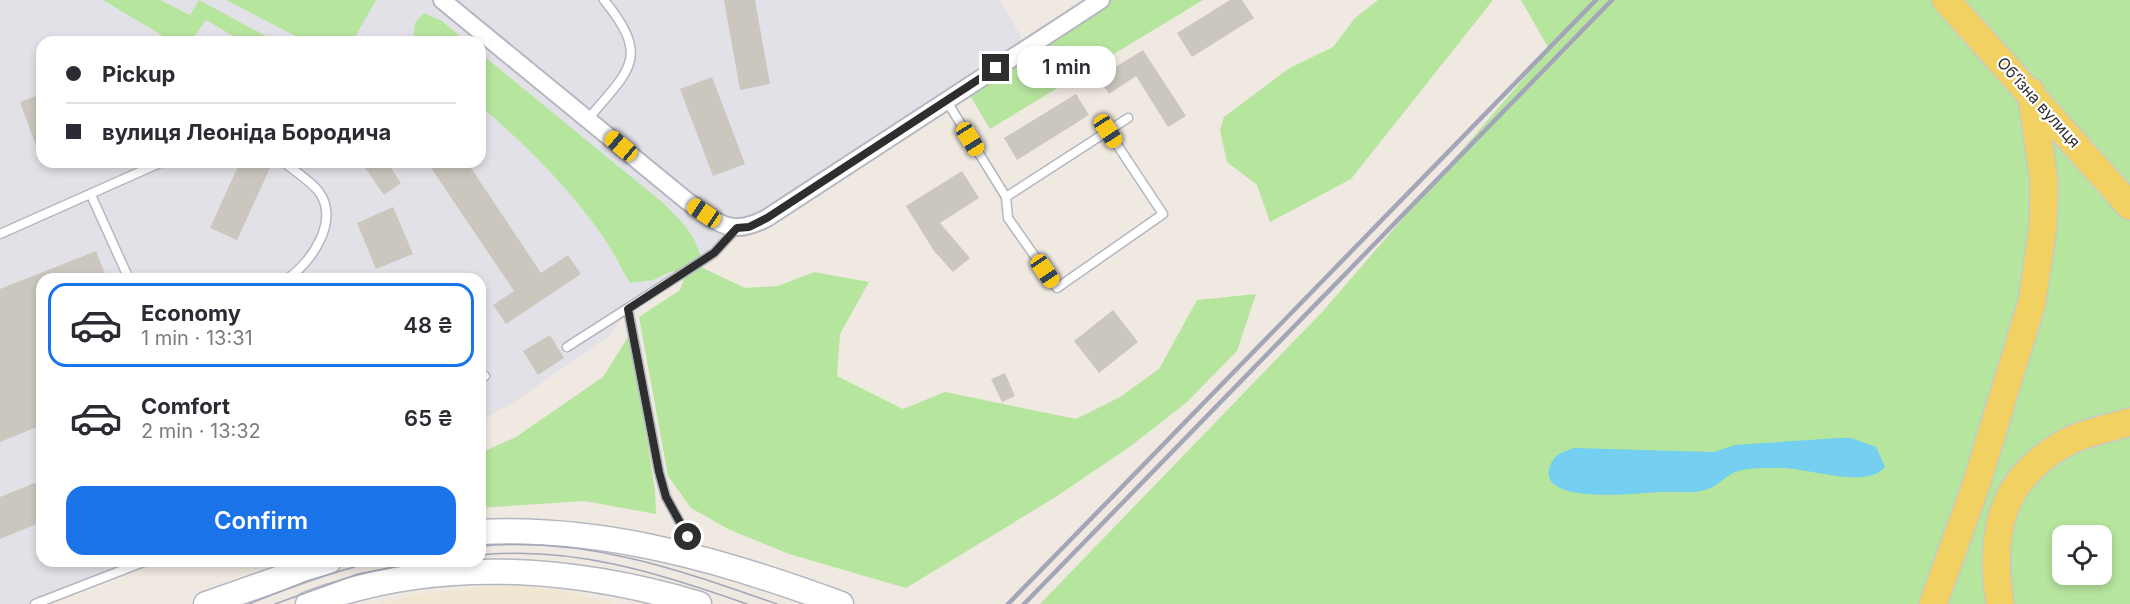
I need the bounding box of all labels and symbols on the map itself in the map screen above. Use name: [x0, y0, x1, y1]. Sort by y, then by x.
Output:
callout: 1 min: [1017, 47, 1116, 89]
street label: Обʼїзна вулиця: [1993, 53, 2085, 151]
route end: [982, 54, 1009, 81]
car: [1091, 111, 1125, 151]
car: [953, 119, 987, 159]
car: [601, 128, 641, 164]
car: [684, 195, 724, 231]
car: [1027, 251, 1063, 291]
route start: [674, 523, 701, 550]

